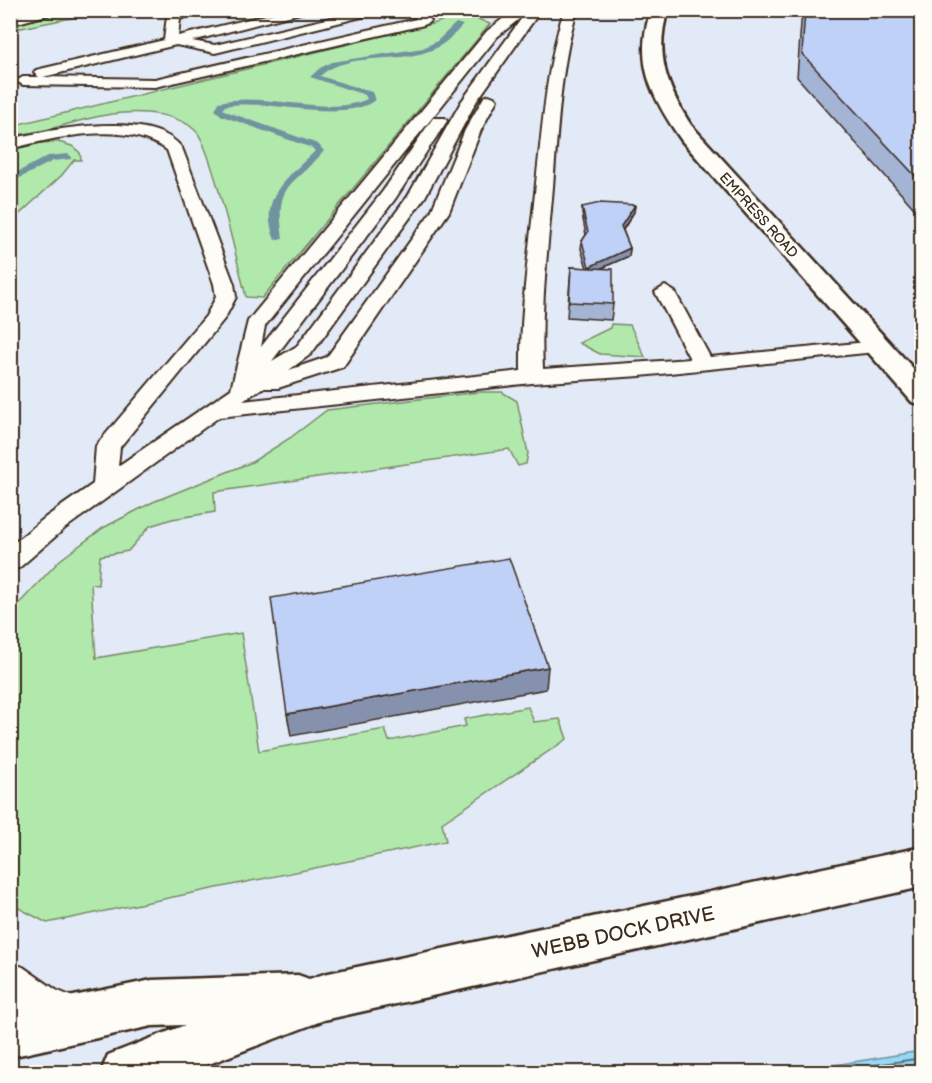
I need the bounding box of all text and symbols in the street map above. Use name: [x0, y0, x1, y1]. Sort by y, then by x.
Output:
street label: EMPRESS ROAD: [716, 169, 801, 262]
street label: WEBB DOCK DRIVE: [529, 902, 717, 964]

